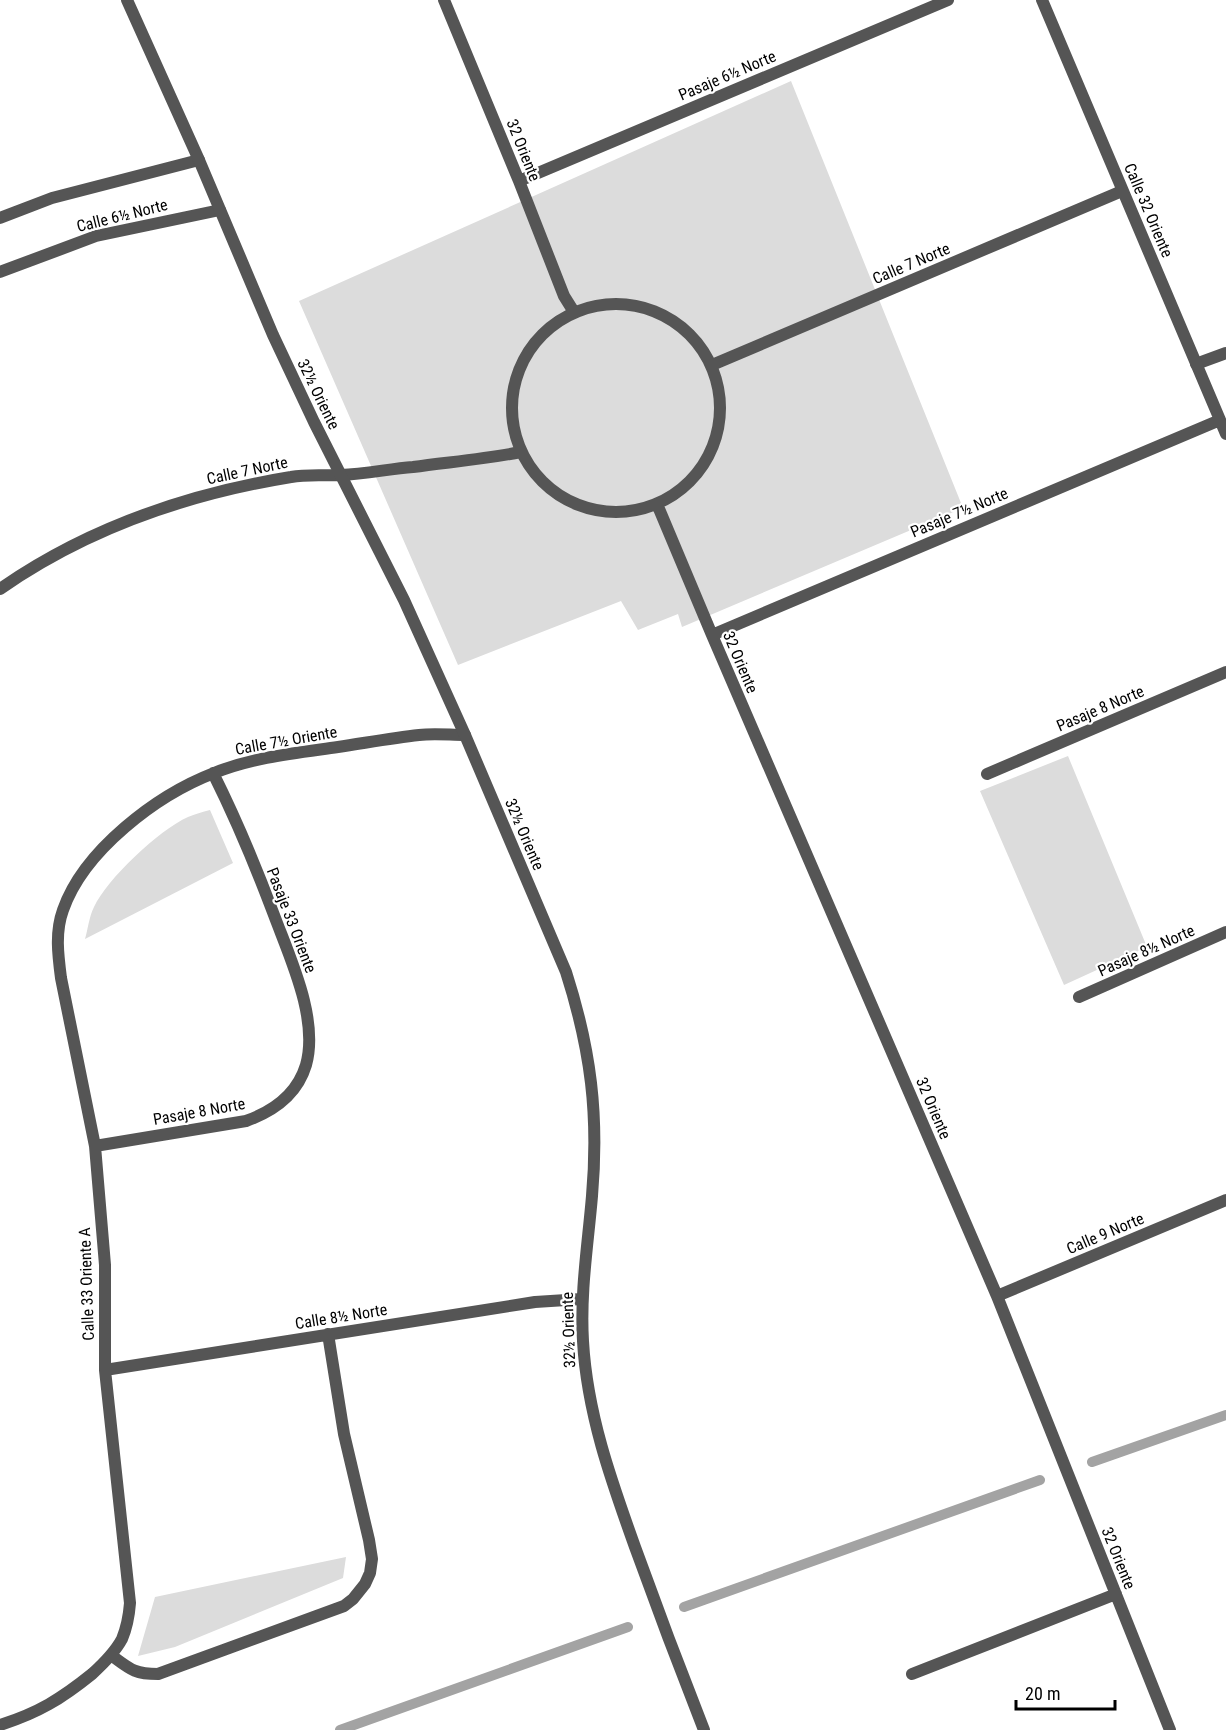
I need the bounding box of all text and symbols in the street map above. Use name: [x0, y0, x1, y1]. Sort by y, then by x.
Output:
street label: Pasaje 6½ Norte: [676, 46, 779, 105]
street label: 32 Oriente: [503, 116, 545, 184]
street label: Calle 32 Oriente: [1120, 160, 1177, 260]
street label: Calle 6½ Norte: [75, 195, 170, 236]
street label: Calle 7 Norte: [870, 239, 953, 288]
street label: 32½ Oriente: [293, 356, 344, 433]
street label: Calle 7 Norte: [205, 453, 289, 488]
street label: Pasaje 7½ Norte: [908, 483, 1011, 542]
street label: 32 Oriente: [719, 629, 762, 696]
street label: Pasaje 8 Norte: [1054, 682, 1147, 735]
street label: Calle 7½ Oriente: [234, 722, 339, 759]
street label: 32½ Oriente: [501, 796, 548, 873]
street label: Pasaje 33 Oriente: [263, 865, 320, 976]
street label: Pasaje 8½ Norte: [1095, 921, 1198, 980]
street label: 32 Oriente: [912, 1075, 955, 1142]
street label: Pasaje 8 Norte: [152, 1094, 247, 1129]
street label: Calle 9 Norte: [1064, 1209, 1147, 1258]
street label: Calle 33 Oriente A: [75, 1227, 98, 1341]
street label: 32½ Oriente: [558, 1292, 579, 1368]
street label: Calle 8½ Norte: [294, 1300, 389, 1333]
street label: 32 Oriente: [1098, 1524, 1140, 1592]
scale bar: [1016, 1673, 1115, 1711]
text: 20 m: [1025, 1683, 1060, 1704]

